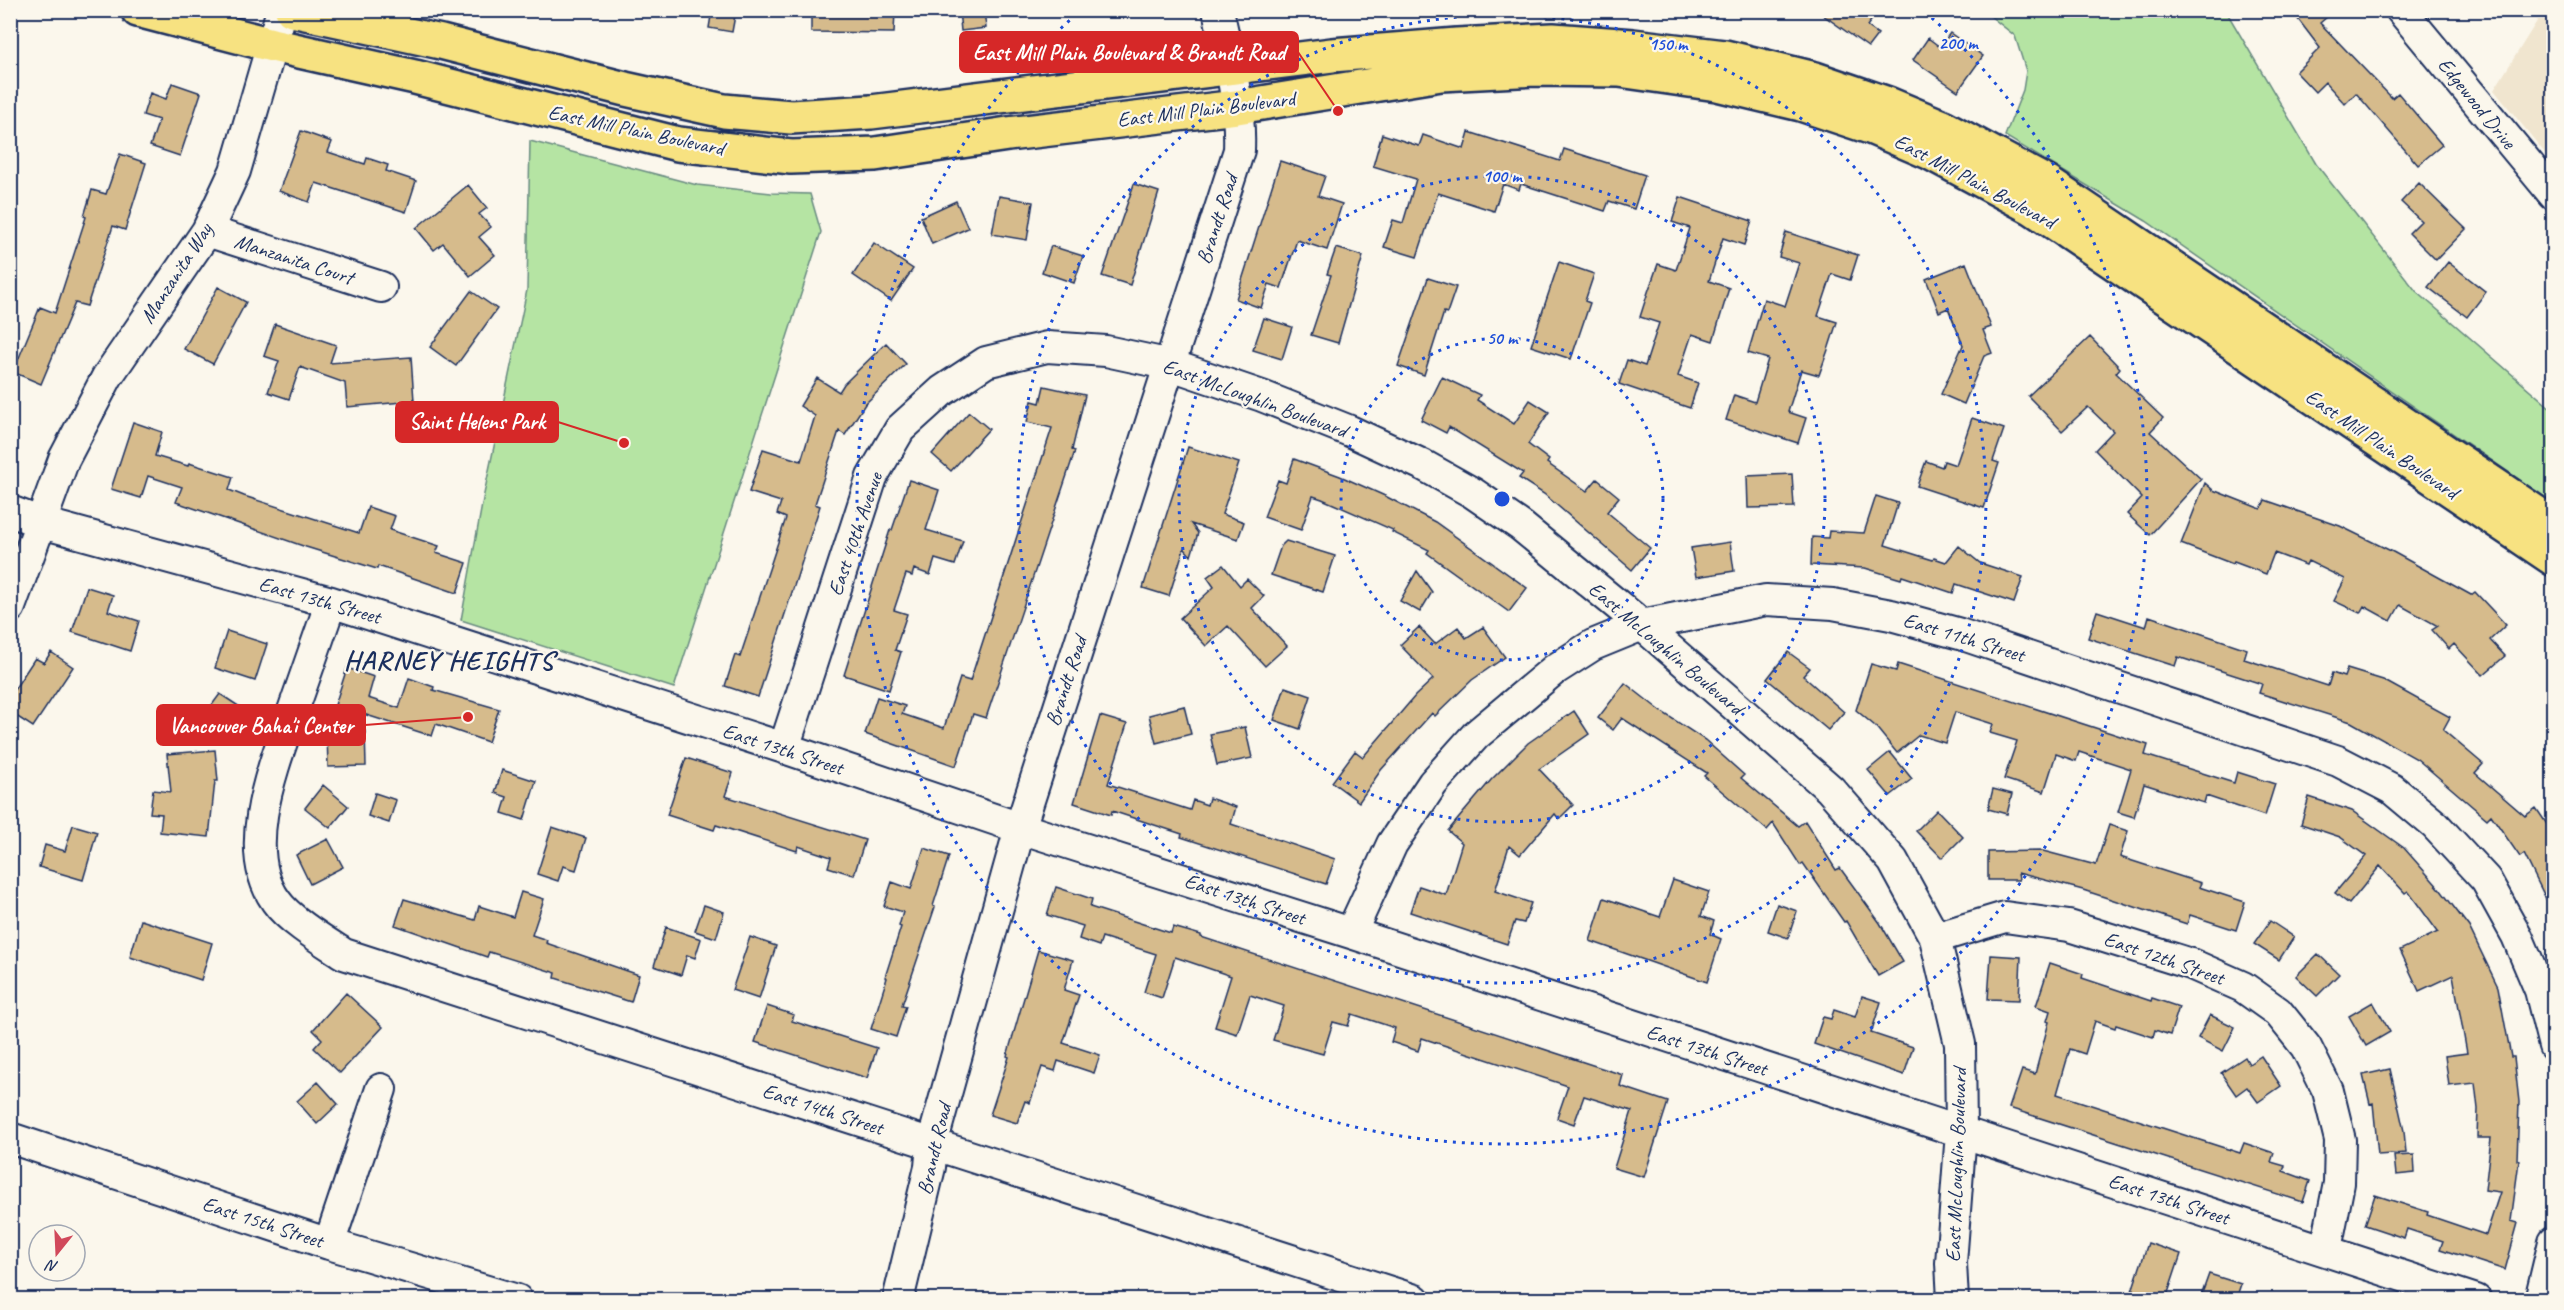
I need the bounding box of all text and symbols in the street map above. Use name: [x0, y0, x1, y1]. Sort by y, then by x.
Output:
callout: East Mill Plain Boulevard & Brandt Road: [960, 32, 1298, 72]
text: 200 m: [1939, 32, 1979, 54]
text: 150 m: [1649, 33, 1689, 55]
text: East Mill Plain Boulevard & Brandt Road: [973, 39, 1289, 67]
street label: Edgewood Drive: [2432, 52, 2522, 155]
street label: East Mill Plain Boulevard: [1116, 85, 1300, 133]
street label: East Mill Plain Boulevard: [546, 99, 730, 162]
street label: East Mill Plain Boulevard: [1890, 128, 2063, 236]
text: 100 m: [1483, 165, 1523, 187]
street label: Brandt Road: [1190, 167, 1245, 267]
street label: Manzanita Way: [134, 217, 219, 328]
street label: Manzanita Court: [232, 228, 359, 291]
text: 50 m: [1487, 327, 1519, 349]
street label: East McLoughlin Boulevard: [1159, 353, 1354, 445]
street label: East Mill Plain Boulevard: [2301, 383, 2466, 507]
callout: Saint Helens Park: [396, 402, 558, 442]
text: Saint Helens Park: [409, 408, 547, 436]
street label: East 40th Avenue: [822, 468, 889, 599]
centre of rings: [1492, 489, 1512, 509]
street label: East 13th Street: [256, 570, 386, 630]
street label: East McLoughlin Boulevard: [1583, 576, 1752, 723]
street label: East 11th Street: [1900, 606, 2030, 668]
street label: Brandt Road: [1039, 629, 1094, 729]
district label: HARNEY HEIGHTS: [344, 643, 558, 677]
callout: Vancouver Baha'i Center: [157, 705, 365, 745]
text: Vancouver Baha'i Center: [169, 712, 355, 740]
street label: East 13th Street: [719, 717, 849, 781]
street label: East 13th Street: [1181, 867, 1311, 931]
street label: East 12th Street: [2101, 925, 2229, 991]
street label: East 13th Street: [1643, 1018, 1773, 1082]
street label: East McLoughlin Boulevard: [1940, 1064, 1973, 1262]
street label: East 14th Street: [759, 1077, 889, 1141]
street label: Brandt Road: [911, 1097, 958, 1197]
street label: East 13th Street: [2105, 1167, 2235, 1231]
street label: East 15th Street: [199, 1190, 329, 1254]
north arrow: [27, 1223, 87, 1283]
text: N: [42, 1254, 60, 1277]

